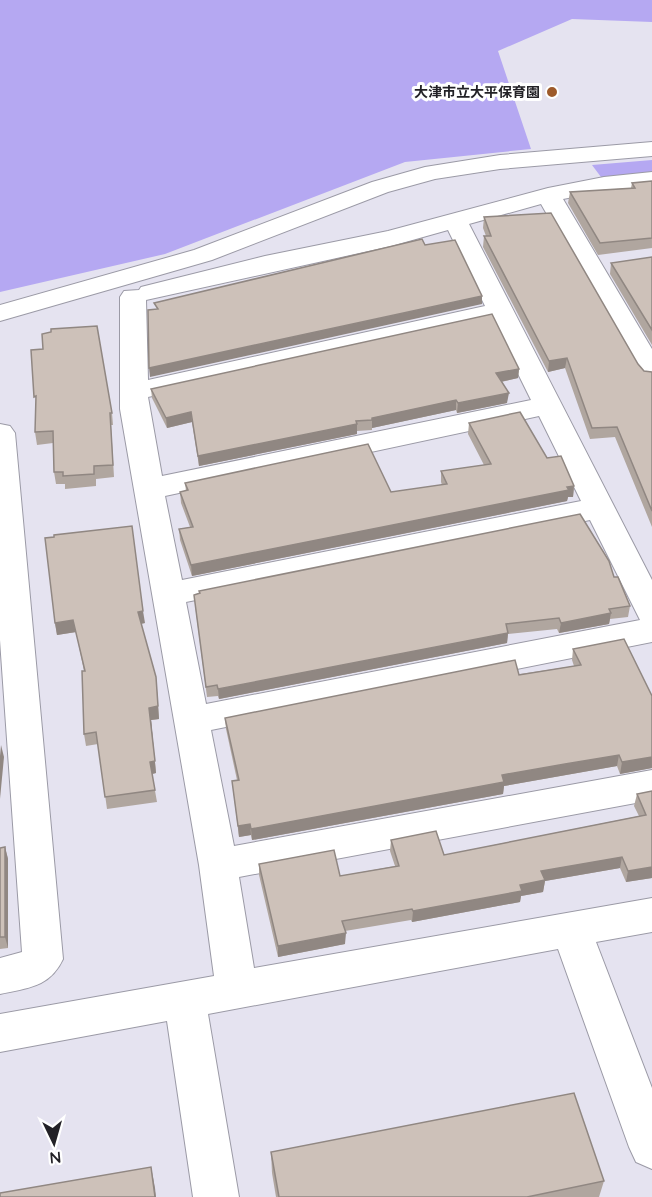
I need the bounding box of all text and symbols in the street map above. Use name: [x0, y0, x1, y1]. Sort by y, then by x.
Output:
place label: 大津市立大平保育園: [414, 83, 540, 101]
marker: 大津市立大平保育園: [545, 85, 559, 99]
north arrow: [24, 1113, 84, 1173]
text: N: [49, 1147, 62, 1168]

